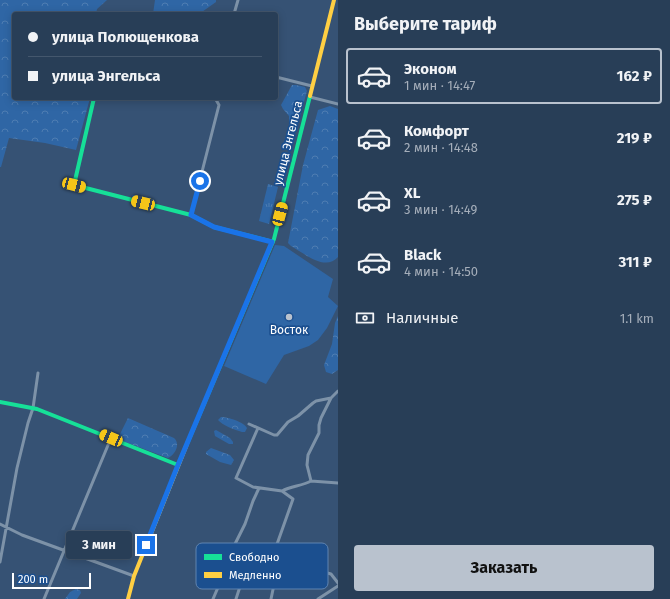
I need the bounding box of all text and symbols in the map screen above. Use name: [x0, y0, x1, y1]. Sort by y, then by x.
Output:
text: Выберите тариф: [354, 13, 497, 35]
text: улица Полющенкова: [52, 28, 199, 46]
icon: car: [356, 58, 392, 94]
text: Эконом: [404, 60, 457, 78]
text: улица Энгельса: [52, 67, 160, 85]
text: 162 ₽: [617, 67, 652, 85]
text: 1 мин · 14:47: [404, 78, 475, 93]
street label: улица Энгельса: [271, 99, 305, 187]
icon: car: [356, 120, 392, 156]
text: Комфорт: [404, 122, 469, 140]
text: 219 ₽: [617, 129, 652, 147]
text: 2 мин · 14:48: [404, 140, 478, 155]
route start: [191, 172, 209, 190]
car: [61, 176, 87, 194]
icon: car: [356, 182, 392, 218]
text: XL: [404, 184, 420, 202]
text: 275 ₽: [617, 191, 652, 209]
car: [130, 194, 156, 212]
car: [271, 201, 289, 227]
text: 3 мин · 14:49: [404, 202, 477, 217]
icon: car: [356, 244, 392, 280]
text: Black: [404, 246, 441, 264]
text: 311 ₽: [618, 253, 652, 271]
text: 4 мин · 14:50: [404, 264, 478, 279]
icon: cash: [354, 307, 376, 329]
text: Наличные: [386, 309, 458, 327]
text: 1.1 km: [620, 311, 654, 326]
marker: Восток: [284, 312, 294, 322]
place label: Восток: [270, 323, 309, 337]
car: [98, 428, 124, 448]
callout: 3 мин: [66, 531, 132, 559]
route end: [137, 536, 155, 554]
text: 3 мин: [82, 537, 116, 552]
legend: [196, 543, 328, 589]
button: Заказать: [354, 545, 654, 591]
text: Свободно: [229, 551, 279, 564]
text: Медленно: [229, 569, 281, 582]
scale bar: [12, 571, 91, 590]
text: 200 m: [18, 573, 48, 586]

